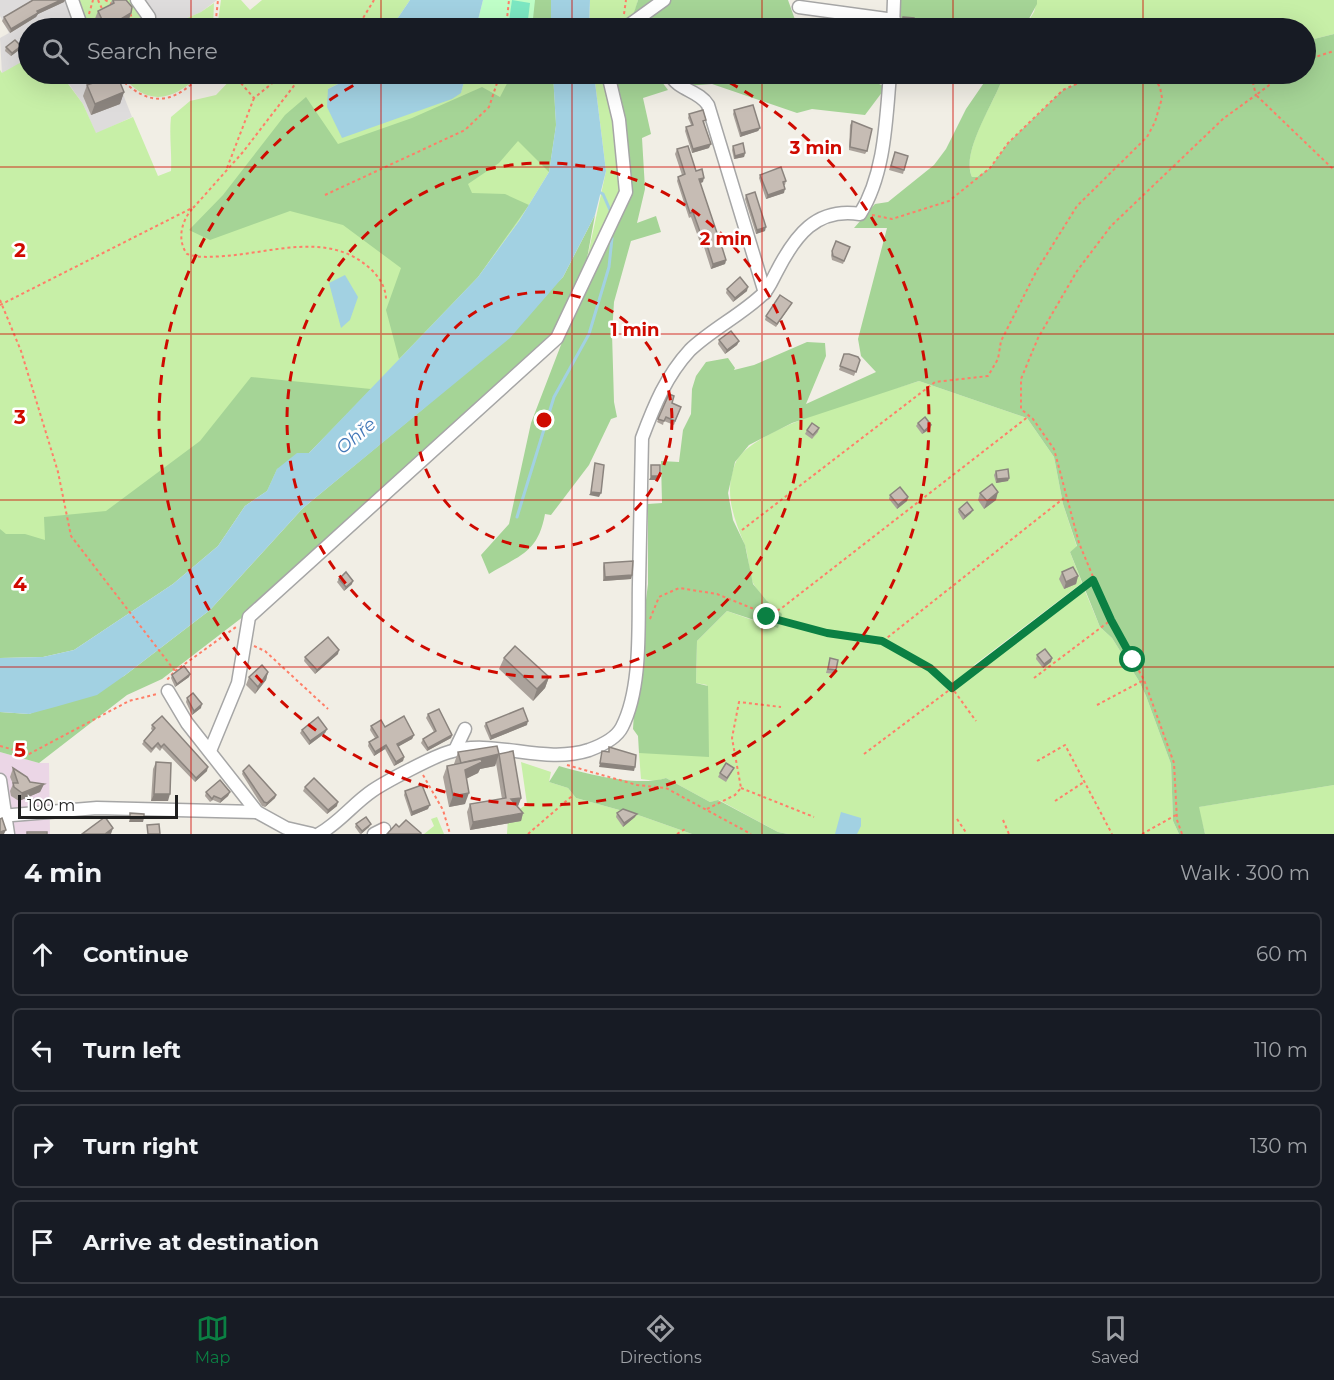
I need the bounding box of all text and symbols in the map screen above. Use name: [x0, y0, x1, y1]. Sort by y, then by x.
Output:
search box: [18, 18, 1316, 84]
icon: search: [39, 35, 72, 68]
text: Search here: [87, 38, 218, 65]
text: 3 min: [789, 137, 842, 159]
text: 2 min: [700, 228, 752, 250]
text: 2: [14, 238, 26, 262]
text: 1 min: [611, 319, 659, 341]
text: 3: [13, 405, 26, 429]
centre of rings: [534, 410, 554, 430]
water label: Ohře: [332, 413, 380, 459]
text: 4: [13, 572, 27, 596]
route end: [753, 603, 779, 629]
route start: [1119, 646, 1145, 672]
text: 5: [14, 738, 26, 762]
scale bar: [18, 792, 178, 820]
text: 100 m: [27, 796, 75, 815]
text: 4 min: [24, 857, 102, 889]
text: Walk · 300 m: [1180, 861, 1310, 885]
icon: ahead: [26, 938, 59, 971]
text: Continue: [83, 941, 189, 968]
text: 60 m: [1256, 942, 1308, 966]
icon: left: [26, 1034, 59, 1067]
text: Turn left: [83, 1037, 181, 1064]
text: 110 m: [1254, 1038, 1308, 1062]
icon: right: [26, 1130, 59, 1163]
text: Turn right: [83, 1133, 198, 1160]
text: 130 m: [1250, 1134, 1308, 1158]
icon: arrive: [26, 1226, 59, 1259]
text: Arrive at destination: [83, 1229, 319, 1256]
tab: Map: [195, 1312, 230, 1367]
tab: Directions: [620, 1312, 702, 1367]
tab: Saved: [1091, 1312, 1139, 1367]

